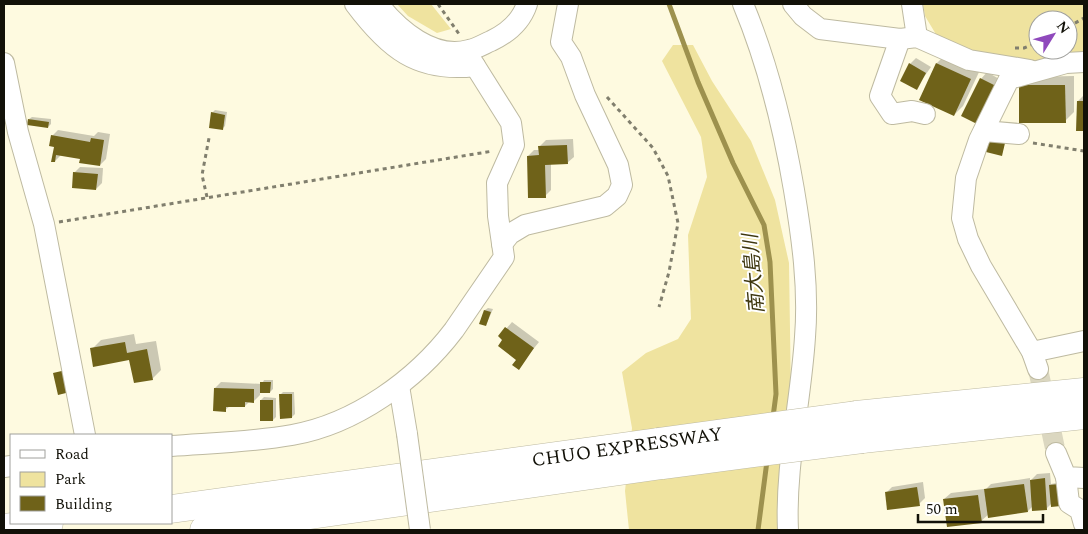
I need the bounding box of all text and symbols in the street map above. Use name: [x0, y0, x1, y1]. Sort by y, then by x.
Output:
north arrow: [1028, 10, 1078, 60]
text: N: [1051, 17, 1075, 38]
water label: 南大島川: [735, 231, 772, 315]
street label: CHUO EXPRESSWAY: [530, 420, 724, 475]
legend: [10, 434, 172, 524]
text: Road: [55, 443, 89, 466]
text: Park: [55, 468, 86, 491]
scale bar: [918, 492, 1043, 524]
text: Building: [55, 493, 112, 516]
text: 50 m: [926, 498, 958, 521]

